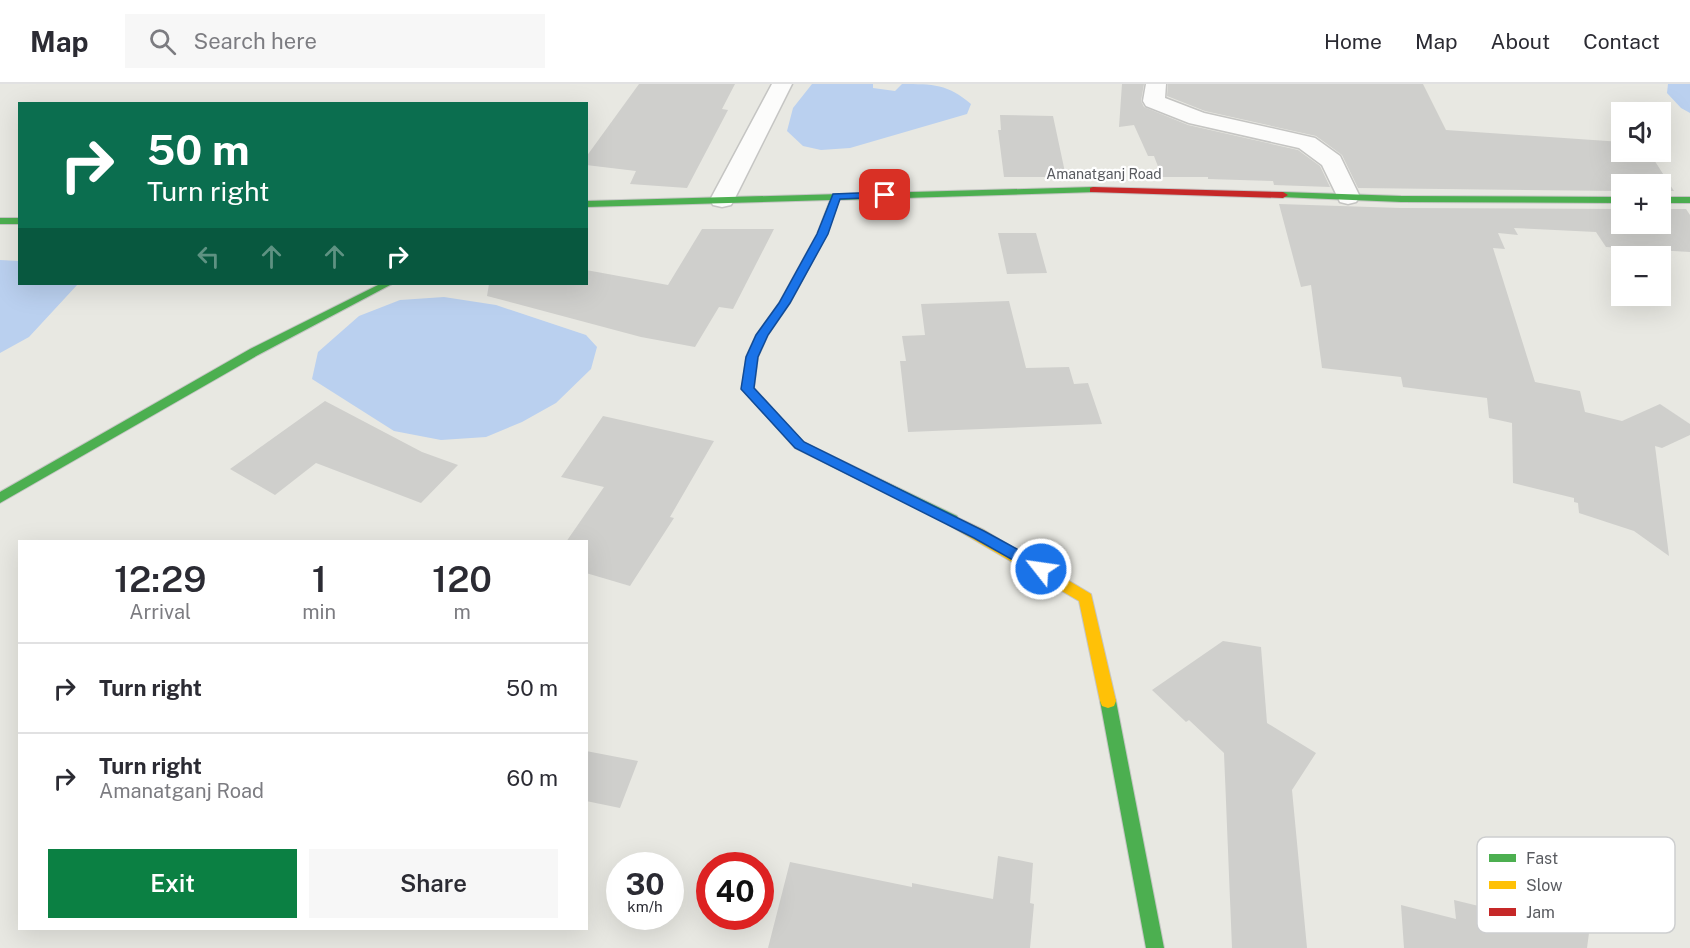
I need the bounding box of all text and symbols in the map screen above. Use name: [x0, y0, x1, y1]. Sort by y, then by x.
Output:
search box: [125, 14, 545, 68]
text: Map: [30, 25, 89, 58]
icon: search: [146, 25, 179, 58]
text: Search here: [194, 28, 317, 54]
text: Home: [1324, 29, 1382, 54]
text: Map: [1415, 29, 1458, 54]
text: About: [1491, 29, 1550, 54]
text: Contact: [1583, 29, 1660, 54]
map controls: [1611, 102, 1671, 306]
button: sound: [1611, 102, 1671, 162]
text: 50 m: [147, 125, 250, 174]
icon: right: [48, 126, 126, 204]
street label: Amanatganj Road: [1046, 166, 1162, 182]
pin: [859, 169, 910, 220]
button: +: [1611, 174, 1671, 234]
text: Turn right: [147, 175, 270, 207]
icon: arrive: [868, 178, 901, 211]
icon: left: [192, 240, 225, 273]
icon: ahead: [255, 240, 288, 273]
icon: ahead: [318, 240, 351, 273]
icon: right: [381, 240, 414, 273]
button: −: [1611, 246, 1671, 306]
position arrow: [1009, 537, 1073, 601]
text: 12:29: [114, 558, 206, 600]
text: 1: [312, 558, 327, 600]
text: 120: [432, 558, 492, 600]
text: Arrival: [129, 600, 191, 624]
text: min: [302, 600, 336, 624]
text: m: [453, 600, 471, 624]
icon: right: [48, 672, 81, 705]
text: Turn right: [99, 675, 202, 701]
text: 50 m: [506, 675, 558, 701]
text: Turn right: [99, 753, 202, 779]
icon: right: [48, 762, 81, 795]
text: 60 m: [507, 765, 558, 791]
text: Amanatganj Road: [99, 779, 264, 803]
legend: [1477, 837, 1675, 933]
button: Exit: [48, 849, 297, 918]
button: Share: [309, 849, 558, 918]
text: Fast: [1526, 849, 1558, 868]
speed limit sign: 40: [696, 852, 774, 930]
text: 30: [625, 866, 665, 902]
text: Slow: [1526, 876, 1563, 895]
text: km/h: [627, 898, 663, 915]
text: Jam: [1526, 903, 1555, 922]

